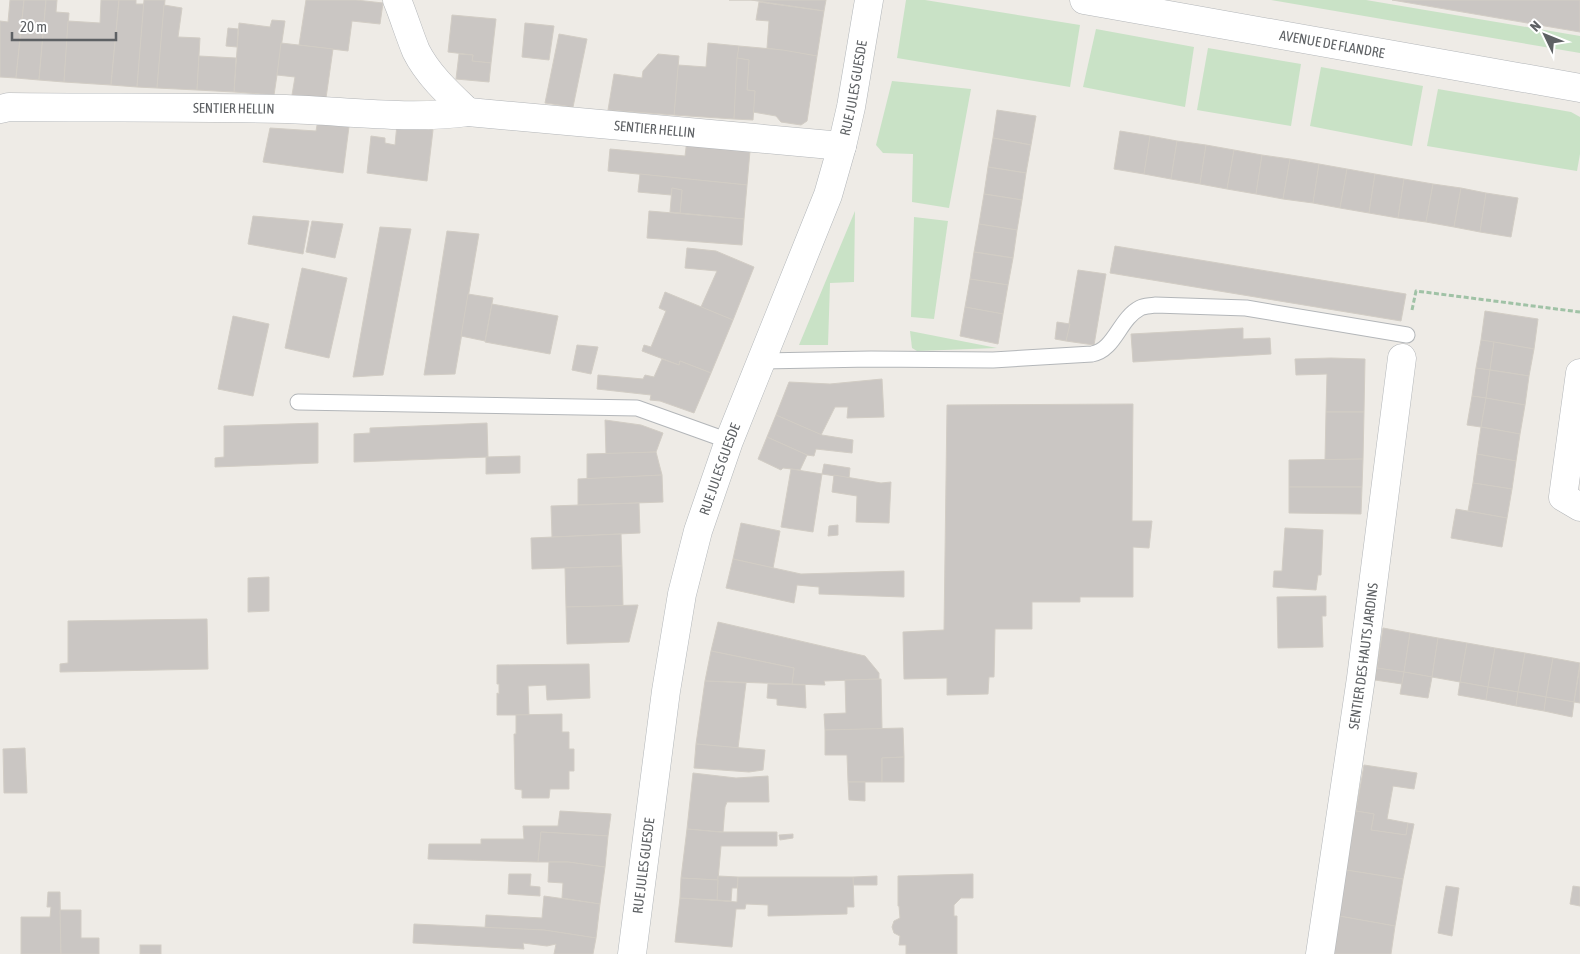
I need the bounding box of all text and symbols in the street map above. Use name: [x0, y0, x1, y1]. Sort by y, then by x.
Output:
scale bar: [12, 10, 116, 42]
north arrow: [1520, 10, 1570, 60]
text: 20 m: [20, 18, 47, 35]
text: N: [1527, 18, 1544, 35]
street label: AVENUE DE FLANDRE: [1278, 27, 1386, 61]
street label: RUE JULES GUESDE: [837, 39, 870, 137]
street label: SENTIER HELLIN: [193, 100, 275, 117]
street label: SENTIER HELLIN: [613, 117, 696, 141]
street label: RUE JULES GUESDE: [696, 421, 743, 517]
street label: SENTIER DES HAUTS JARDINS: [1345, 582, 1381, 730]
street label: RUE JULES GUESDE: [629, 817, 658, 915]

